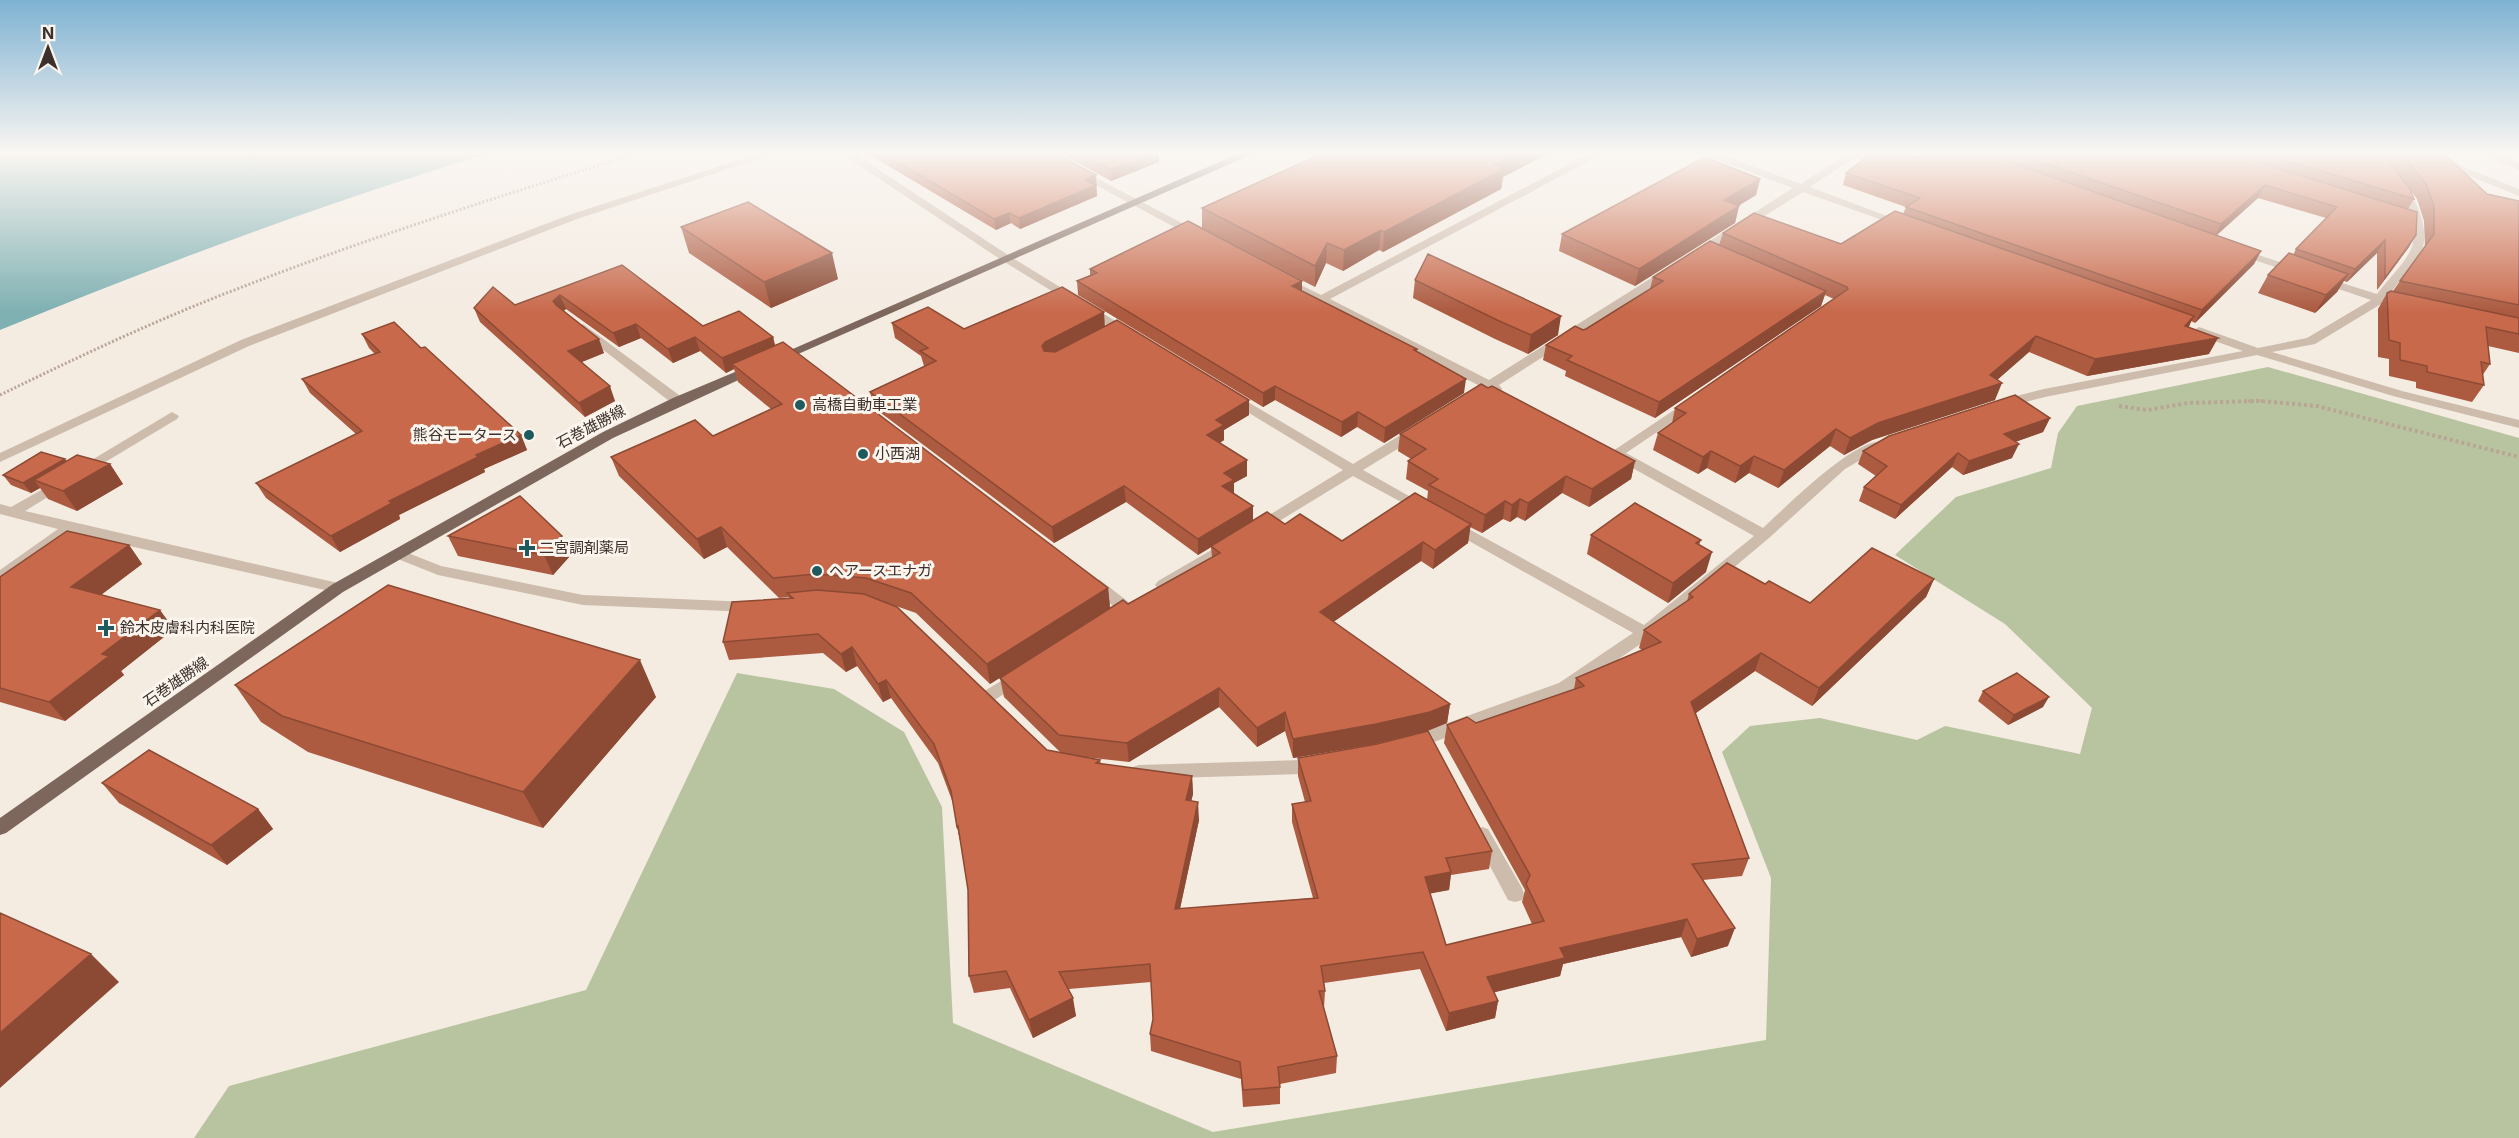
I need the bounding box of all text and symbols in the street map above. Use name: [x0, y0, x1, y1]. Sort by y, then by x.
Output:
north arrow: [18, 18, 78, 78]
text: N: [42, 23, 54, 43]
place label: 高橋自動車工業: [812, 395, 917, 414]
marker: 高橋自動車工業: [793, 398, 807, 412]
street label: 石巻雄勝線: [553, 401, 628, 453]
place label: 熊谷モータース: [413, 425, 517, 444]
marker: 熊谷モータース: [522, 428, 536, 442]
place label: 小西湖: [875, 444, 920, 463]
marker: 小西湖: [856, 447, 870, 461]
place label: 二宮調剤薬局: [539, 538, 629, 557]
marker: 二宮調剤薬局: [520, 541, 534, 555]
place label: ヘアースエナガ: [829, 561, 932, 580]
marker: ヘアースエナガ: [810, 564, 824, 578]
place label: 鈴木皮膚科内科医院: [120, 618, 255, 637]
marker: 鈴木皮膚科内科医院: [97, 619, 115, 637]
street label: 石巻雄勝線: [140, 652, 212, 711]

